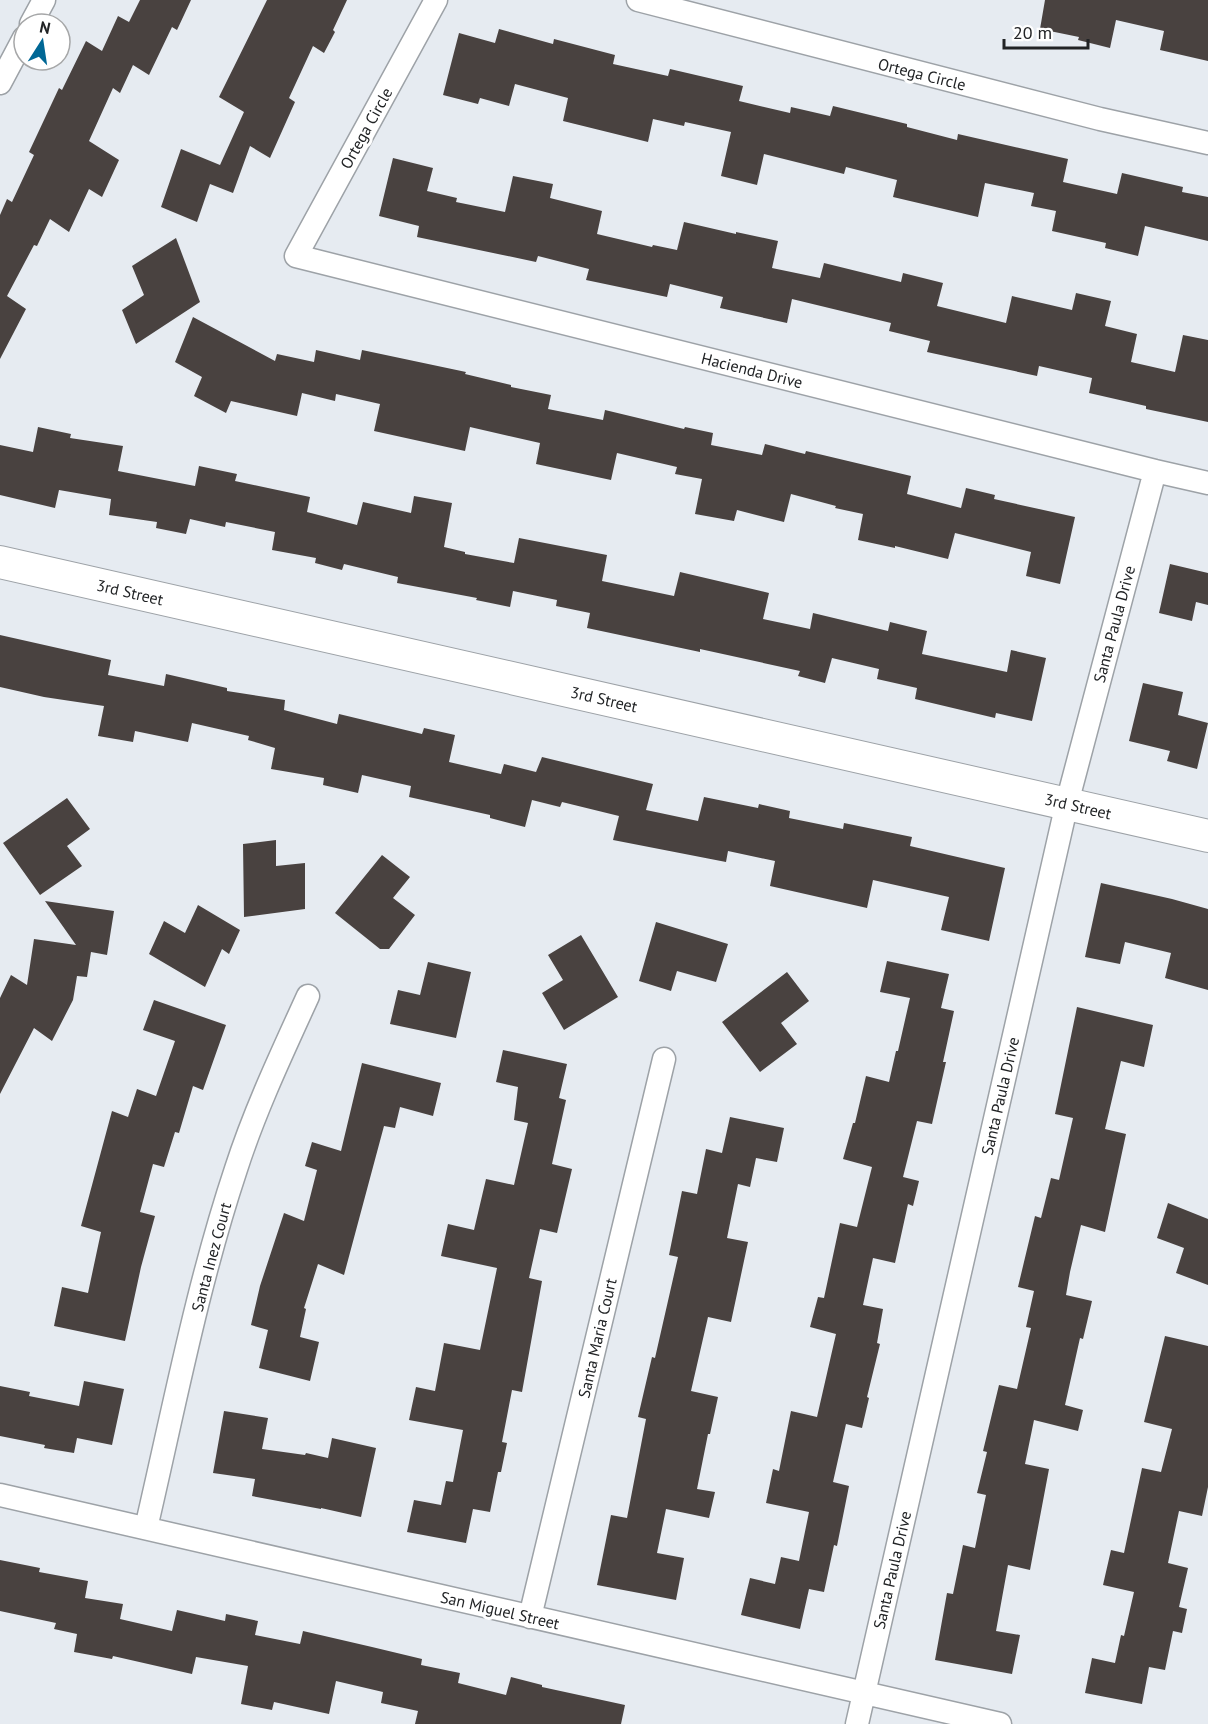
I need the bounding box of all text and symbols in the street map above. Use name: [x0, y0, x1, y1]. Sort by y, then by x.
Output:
north arrow: [12, 12, 72, 72]
scale bar: [1004, 12, 1088, 50]
text: N: [38, 16, 52, 38]
text: 20 m: [1013, 21, 1052, 44]
street label: Ortega Circle: [876, 53, 968, 95]
street label: Ortega Circle: [335, 84, 397, 172]
street label: Hacienda Drive: [699, 348, 805, 392]
street label: Santa Paula Drive: [1089, 563, 1139, 685]
street label: 3rd Street: [95, 575, 166, 610]
street label: 3rd Street: [569, 682, 640, 717]
street label: 3rd Street: [1043, 789, 1114, 824]
street label: Santa Paula Drive: [977, 1035, 1023, 1157]
street label: Santa Inez Court: [187, 1200, 235, 1314]
street label: Santa Maria Court: [573, 1276, 621, 1400]
street label: Santa Paula Drive: [869, 1509, 915, 1631]
street label: San Miguel Street: [439, 1587, 562, 1634]

